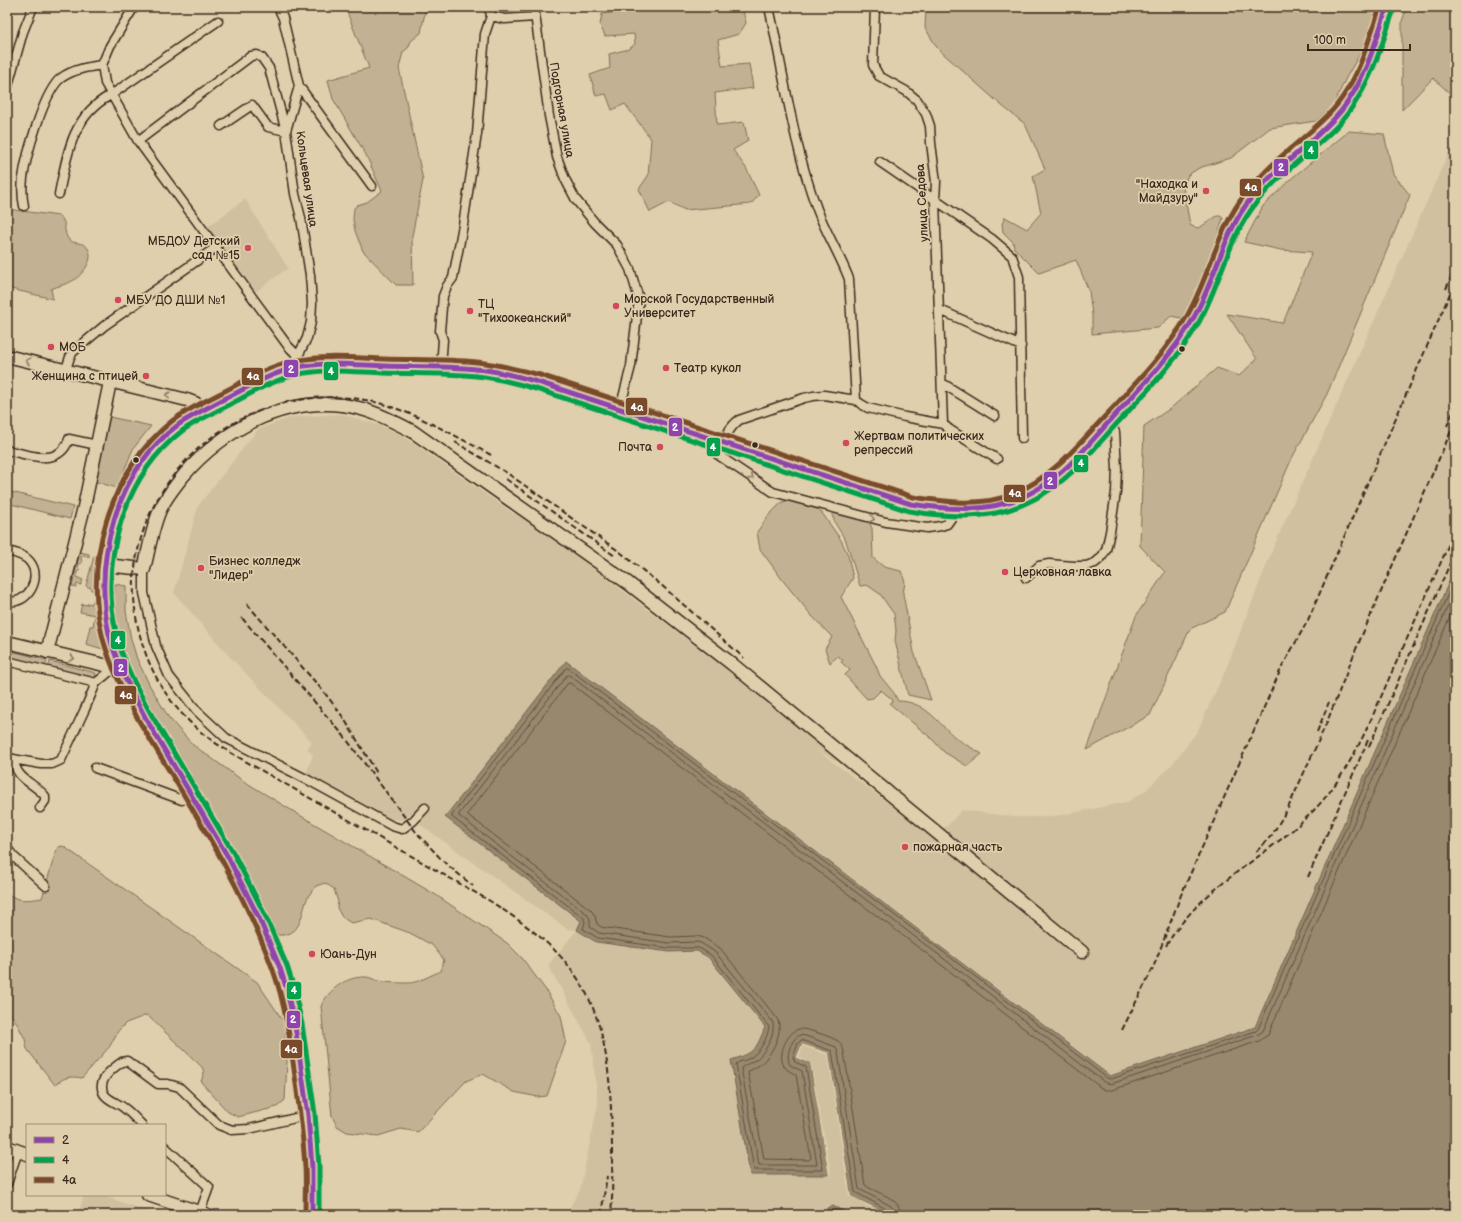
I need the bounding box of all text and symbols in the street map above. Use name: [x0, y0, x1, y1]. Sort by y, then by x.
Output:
scale bar: [1308, 26, 1410, 52]
text: 100 m: [1314, 33, 1346, 48]
street label: Подгорная улица: [546, 61, 577, 159]
street label: Кольцевая улица: [292, 130, 321, 228]
line badge: 4: [1303, 140, 1319, 160]
text: 4: [1308, 144, 1315, 157]
line badge: 2: [1273, 158, 1289, 177]
text: 2: [1278, 161, 1285, 174]
street label: улица Седова: [913, 164, 932, 242]
place label: "Находка и Майдзуру": [1136, 177, 1198, 206]
line badge: 4а: [1239, 178, 1262, 197]
text: 4а: [1245, 181, 1258, 194]
marker: "Находка и Майдзуру": [1201, 186, 1211, 196]
place label: МБДОУ Детский сад №15: [148, 234, 240, 263]
marker: МБДОУ Детский сад №15: [243, 243, 253, 253]
place label: Морской Государственный Университет: [624, 292, 775, 321]
place label: МБУ ДО ДШИ №1: [126, 293, 225, 308]
marker: МБУ ДО ДШИ №1: [113, 295, 123, 305]
place label: ТЦ "Тихоокеанский": [478, 297, 571, 326]
marker: Морской Государственный Университет: [611, 301, 621, 311]
marker: ТЦ "Тихоокеанский": [465, 306, 475, 316]
place label: МОБ: [59, 340, 87, 355]
marker: МОБ: [46, 342, 56, 352]
unlabelled marker: [1177, 344, 1187, 354]
one-way arrow: [25, 357, 31, 365]
line badge: 2: [283, 359, 299, 378]
line badge: 4: [323, 361, 339, 381]
place label: Театр кукол: [674, 361, 742, 376]
text: 2: [288, 363, 295, 376]
marker: Театр кукол: [661, 363, 671, 373]
text: 4: [328, 365, 335, 378]
line badge: 4а: [241, 367, 264, 386]
place label: Женщина с птицей: [31, 369, 138, 384]
text: 4а: [247, 370, 260, 383]
marker: Женщина с птицей: [141, 371, 151, 381]
one-way arrow: [164, 392, 171, 400]
line badge: 4а: [625, 397, 648, 416]
text: 4а: [631, 401, 644, 414]
line badge: 2: [668, 417, 683, 437]
text: 2: [672, 421, 679, 434]
place label: Жертвам политических репрессий: [854, 429, 985, 458]
line badge: 4: [706, 437, 721, 457]
marker: Жертвам политических репрессий: [841, 438, 851, 448]
place label: Почта: [618, 440, 652, 455]
unlabelled marker: [750, 440, 760, 450]
text: 4: [710, 441, 717, 454]
marker: Почта: [655, 442, 665, 452]
line badge: 4: [1073, 454, 1089, 473]
unlabelled marker: [131, 455, 141, 465]
text: 4: [1078, 457, 1085, 470]
line badge: 2: [1043, 471, 1058, 490]
one-way arrow: [747, 472, 754, 480]
text: 2: [1047, 475, 1054, 488]
line badge: 4а: [1003, 484, 1026, 503]
text: 4а: [1009, 487, 1022, 500]
one-way arrow: [869, 514, 876, 522]
place label: Бизнес колледж "Лидер": [209, 554, 301, 583]
marker: Бизнес колледж "Лидер": [196, 563, 206, 573]
place label: Церковная лавка: [1013, 565, 1112, 580]
marker: Церковная лавка: [1000, 567, 1010, 577]
line badge: 4: [110, 630, 126, 650]
text: 4: [115, 634, 122, 647]
one-way arrow: [69, 653, 75, 661]
line badge: 2: [113, 658, 128, 677]
text: 2: [118, 662, 125, 675]
line badge: 4а: [114, 685, 137, 705]
text: 4а: [120, 689, 133, 702]
place label: пожарная часть: [913, 840, 1003, 855]
marker: пожарная часть: [900, 842, 910, 852]
place label: Юань-Дун: [320, 947, 377, 962]
marker: Юань-Дун: [307, 949, 317, 959]
line badge: 4: [286, 981, 302, 1000]
text: 4: [291, 984, 298, 997]
line badge: 2: [286, 1010, 301, 1029]
text: 2: [290, 1013, 297, 1026]
line badge: 4а: [280, 1039, 303, 1059]
text: 4а: [285, 1043, 298, 1056]
legend: [26, 1124, 166, 1196]
text: 2: [62, 1133, 69, 1148]
text: 4: [62, 1153, 70, 1168]
text: 4а: [62, 1173, 76, 1188]

